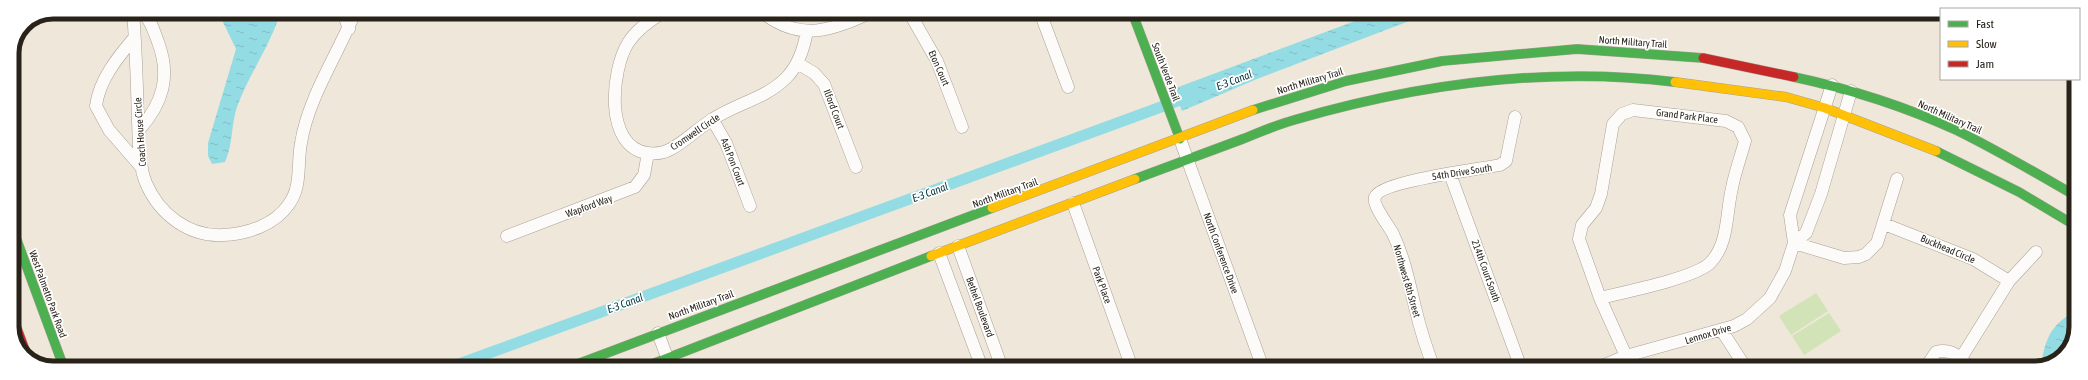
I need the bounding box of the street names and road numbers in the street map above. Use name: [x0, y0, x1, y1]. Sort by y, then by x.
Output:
street label: North Military Trail: [1598, 34, 1668, 50]
street label: South Verde Trail: [1150, 41, 1182, 103]
street label: Eton Court: [926, 49, 952, 88]
street label: North Military Trail: [1276, 66, 1345, 96]
street label: Ilford Court: [821, 88, 847, 130]
street label: Coach House Circle: [132, 97, 148, 167]
street label: North Military Trail: [1916, 98, 1984, 136]
street label: Grand Park Place: [1655, 107, 1719, 125]
street label: Cromwell Circle: [668, 111, 722, 152]
street label: Ash Pon Court: [719, 137, 747, 187]
street label: 54th Drive South: [1431, 162, 1493, 182]
street label: North Military Trail: [971, 176, 1039, 210]
street label: Wapford Way: [564, 193, 614, 219]
street label: North Conference Drive: [1201, 211, 1241, 295]
street label: Buckhead Circle: [1919, 233, 1977, 266]
street label: 214th Court South: [1470, 238, 1502, 304]
street label: Northwest 8th Street: [1391, 243, 1423, 319]
street label: West Palmetto Park Road: [27, 249, 69, 339]
street label: Park Place: [1090, 265, 1114, 305]
street label: Bethel Boulevard: [964, 275, 996, 339]
street label: North Military Trail: [667, 288, 735, 322]
street label: Lennox Drive: [1684, 322, 1733, 346]

